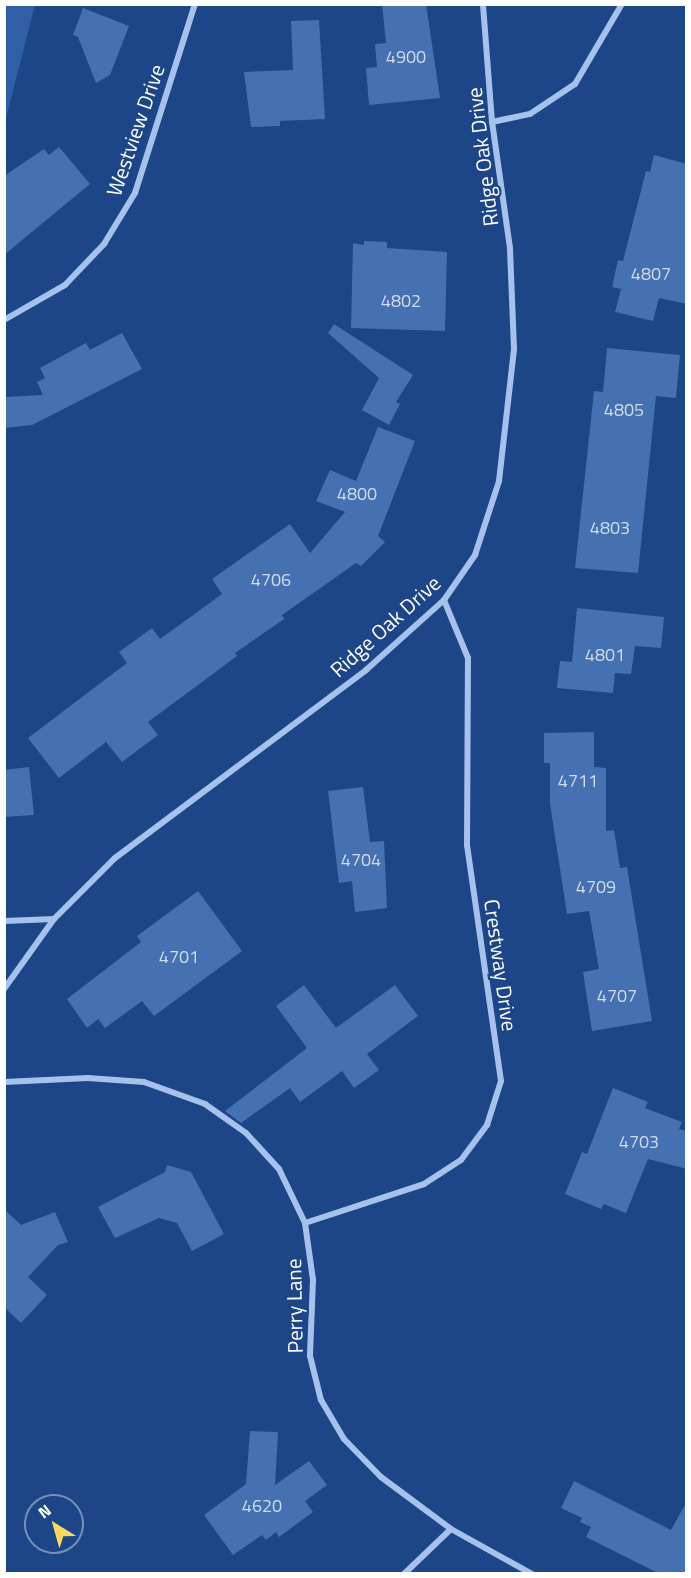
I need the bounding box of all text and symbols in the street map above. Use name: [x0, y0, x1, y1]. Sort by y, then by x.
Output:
house number: 4900: [386, 46, 426, 68]
street label: Westview Drive: [101, 61, 169, 199]
street label: Ridge Oak Drive: [461, 86, 503, 228]
house number: 4807: [631, 263, 671, 285]
house number: 4802: [381, 290, 421, 312]
house number: 4805: [604, 399, 644, 421]
house number: 4800: [337, 483, 377, 505]
house number: 4803: [590, 517, 630, 539]
house number: 4706: [251, 569, 291, 591]
street label: Ridge Oak Drive: [325, 570, 445, 682]
house number: 4801: [585, 644, 625, 666]
house number: 4711: [558, 770, 598, 792]
house number: 4704: [341, 849, 381, 871]
house number: 4709: [576, 876, 616, 898]
street label: Crestway Drive: [479, 897, 523, 1033]
house number: 4701: [159, 946, 199, 968]
house number: 4707: [597, 985, 637, 1007]
house number: 4703: [619, 1131, 659, 1153]
street label: Perry Lane: [281, 1258, 307, 1354]
north arrow: [24, 1494, 84, 1554]
house number: 4620: [242, 1495, 282, 1517]
text: N: [33, 1498, 56, 1524]

